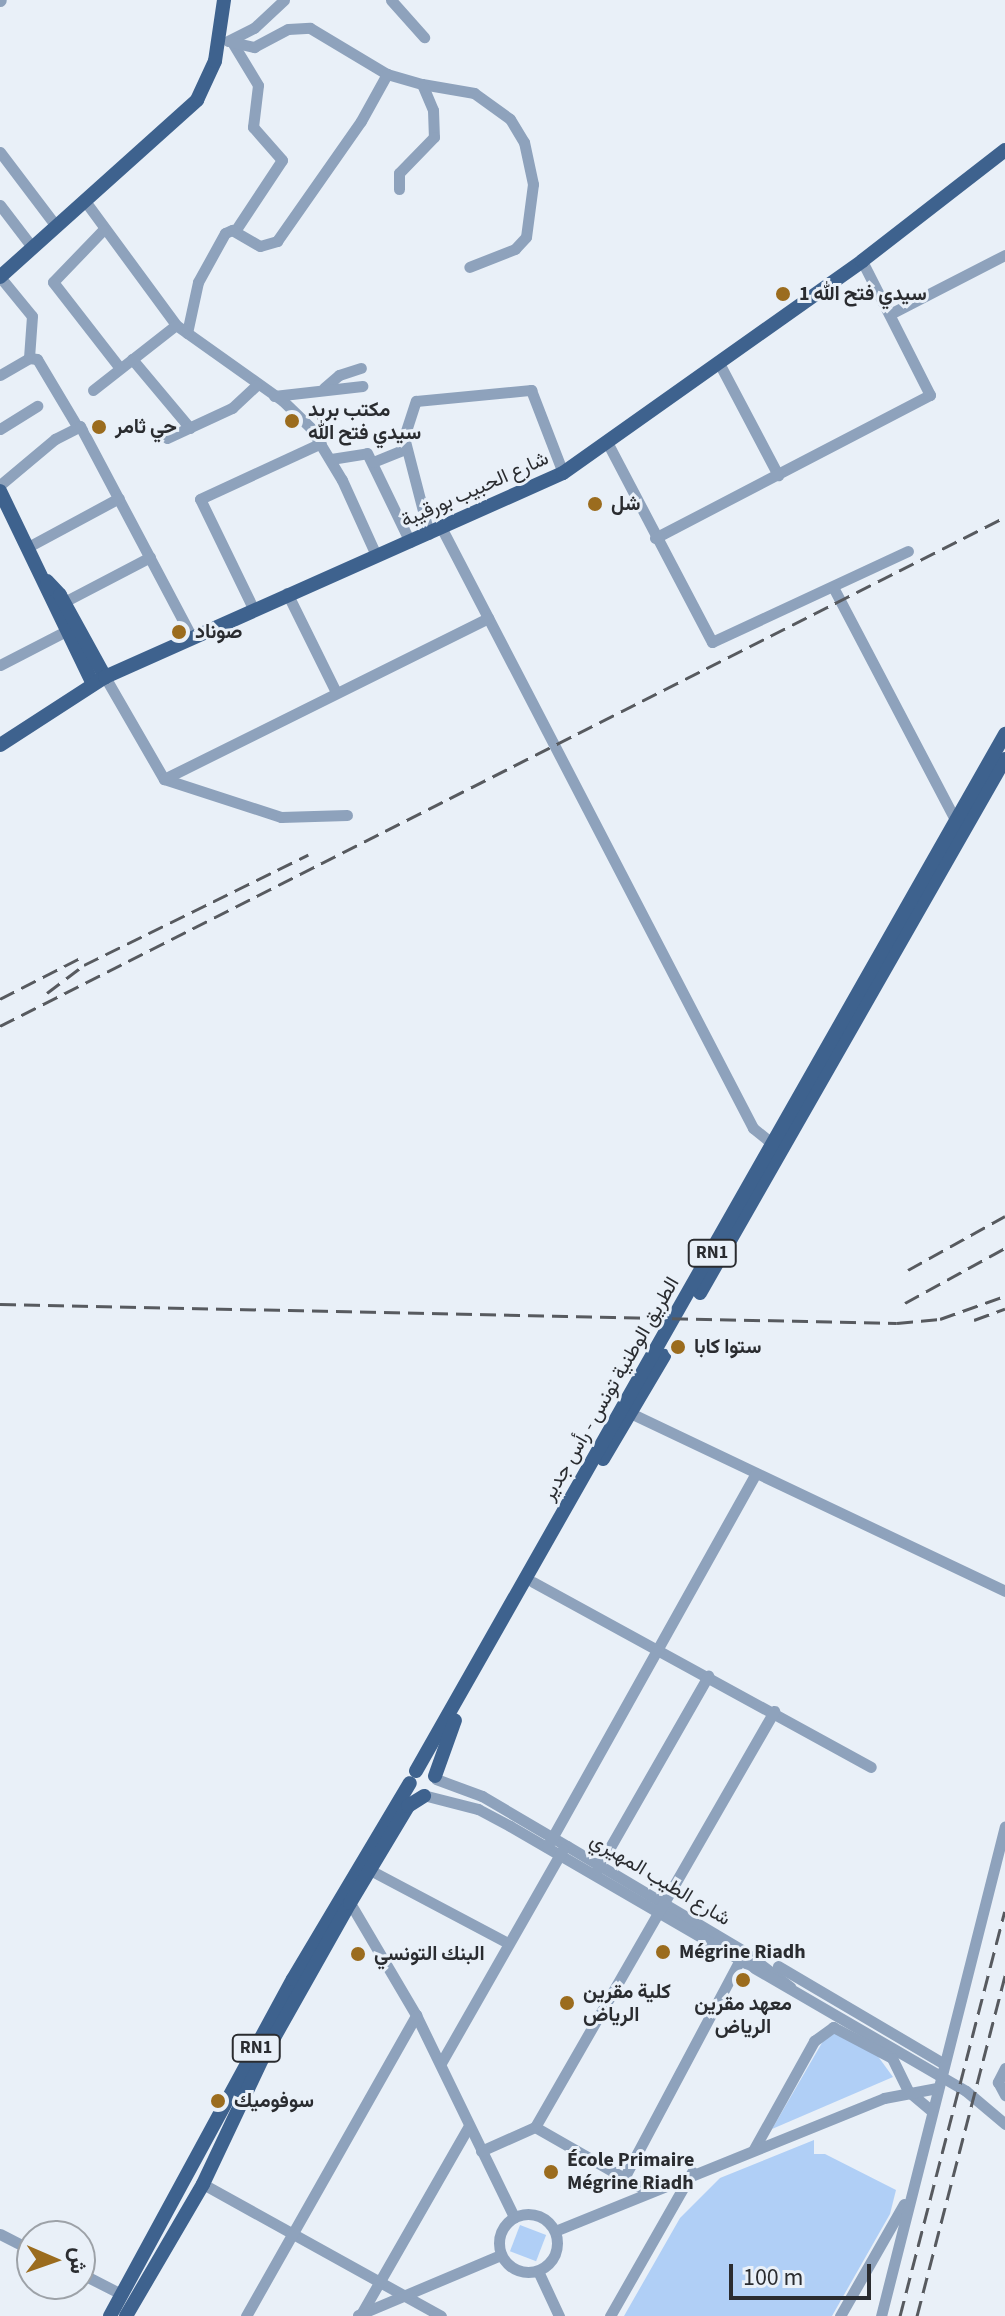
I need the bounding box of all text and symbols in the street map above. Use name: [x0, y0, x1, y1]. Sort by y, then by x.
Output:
place label: سيدي فتح الله 1: [799, 282, 927, 306]
marker: سيدي فتح الله 1: [774, 285, 792, 303]
place label: مكتب بريد سيدي فتح الله: [308, 398, 421, 445]
marker: مكتب بريد سيدي فتح الله: [283, 412, 301, 430]
place label: حي ثامر: [115, 415, 177, 439]
marker: حي ثامر: [90, 418, 108, 436]
street label: شارع الحبيب بورقيبة: [397, 447, 553, 533]
place label: شل: [611, 492, 641, 516]
marker: شل: [586, 495, 604, 513]
place label: صوناد: [195, 620, 242, 644]
marker: صوناد: [170, 623, 188, 641]
road number: RN1: [686, 1239, 738, 1267]
street label: الطريق الوطنية تونس - رأس جدير: [537, 1273, 685, 1505]
place label: ستوا كابا: [694, 1335, 762, 1359]
marker: ستوا كابا: [669, 1338, 687, 1356]
street label: شارع الطيب المهيري: [585, 1829, 735, 1931]
place label: Mégrine Riadh: [679, 1940, 806, 1964]
place label: البنك التونسي: [374, 1942, 485, 1966]
marker: Mégrine Riadh: [654, 1943, 672, 1961]
marker: البنك التونسي: [349, 1945, 367, 1963]
marker: معهد مقرين الرياض: [734, 1971, 752, 1989]
place label: كلية مقرين الرياض: [583, 1980, 671, 2027]
place label: معهد مقرين الرياض: [694, 1992, 792, 2039]
marker: كلية مقرين الرياض: [558, 1994, 576, 2012]
road number: RN1: [230, 2034, 282, 2062]
place label: سوفوميك: [234, 2089, 314, 2113]
marker: سوفوميك: [209, 2092, 227, 2110]
place label: École Primaire Mégrine Riadh: [567, 2148, 694, 2195]
marker: École Primaire Mégrine Riadh: [542, 2163, 560, 2181]
north arrow: [16, 2220, 96, 2300]
text: ش: [62, 2247, 94, 2275]
scale bar: [733, 2248, 875, 2298]
text: 100 m: [743, 2260, 803, 2295]

